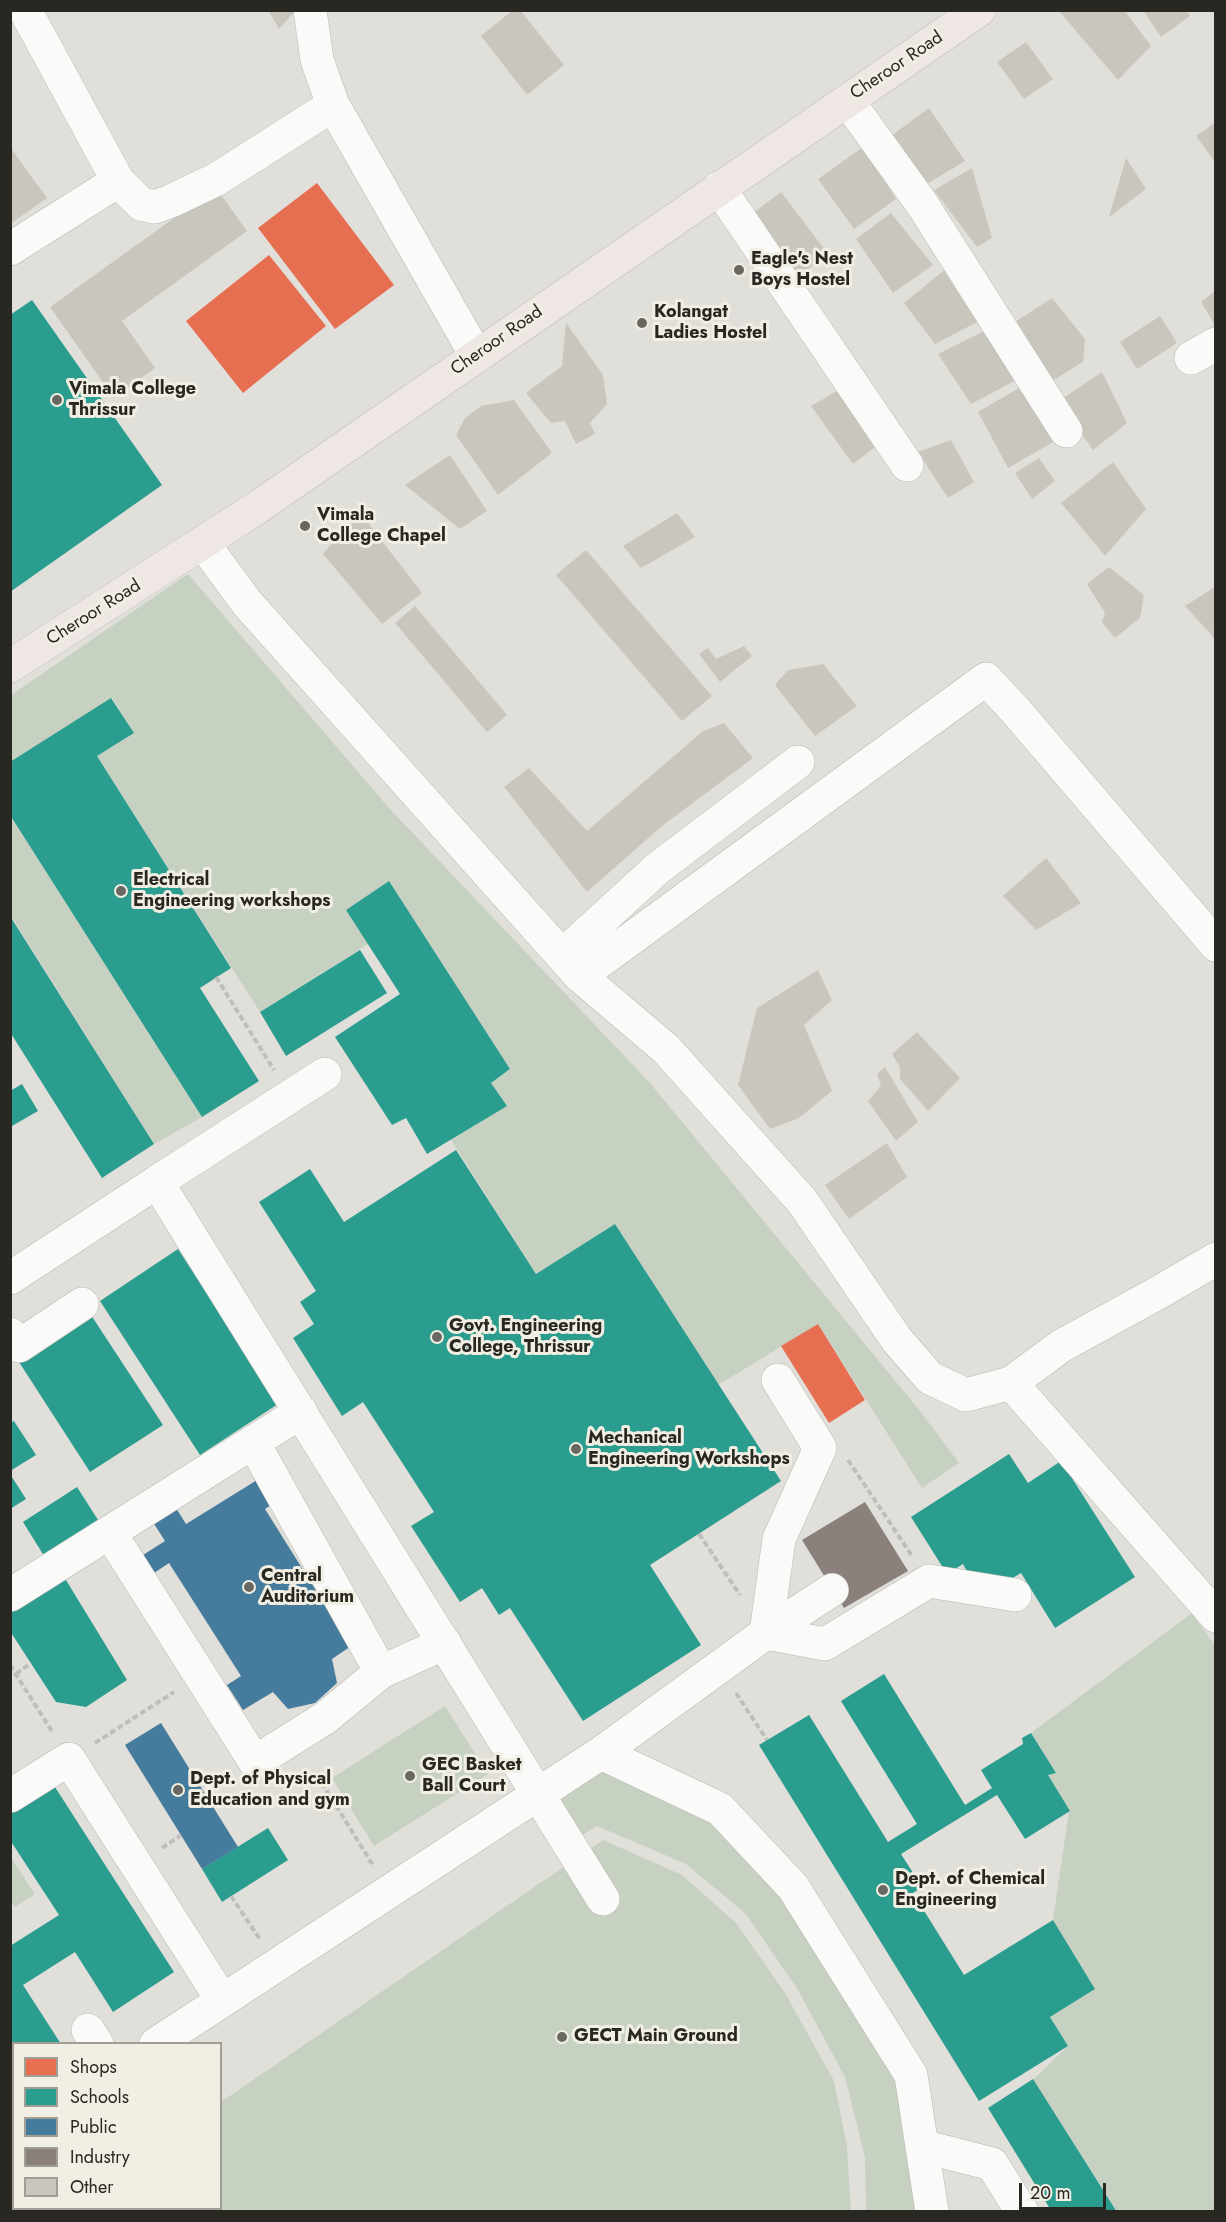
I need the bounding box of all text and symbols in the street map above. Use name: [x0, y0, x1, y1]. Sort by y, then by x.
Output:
street label: Cheroor Road: [847, 27, 947, 105]
place label: Eagle's Nest Boys Hostel: [751, 249, 853, 292]
marker: Eagle's Nest Boys Hostel: [732, 263, 746, 277]
street label: Cheroor Road: [447, 301, 547, 381]
place label: Kolangat Ladies Hostel: [654, 302, 767, 344]
marker: Kolangat Ladies Hostel: [635, 316, 649, 330]
place label: Vimala College Thrissur: [69, 379, 196, 422]
marker: Vimala College Thrissur: [50, 393, 64, 407]
place label: Vimala College Chapel: [317, 505, 446, 548]
marker: Vimala College Chapel: [298, 519, 312, 533]
street label: Cheroor Road: [43, 575, 145, 651]
place label: Electrical Engineering workshops: [133, 870, 330, 912]
marker: Electrical Engineering workshops: [114, 884, 128, 898]
place label: Govt. Engineering College, Thrissur: [449, 1316, 602, 1358]
marker: Govt. Engineering College, Thrissur: [430, 1330, 444, 1344]
place label: Mechanical Engineering Workshops: [588, 1428, 790, 1470]
marker: Mechanical Engineering Workshops: [569, 1442, 583, 1456]
place label: Central Auditorium: [261, 1566, 354, 1608]
marker: Central Auditorium: [242, 1580, 256, 1594]
place label: GEC Basket Ball Court: [422, 1755, 522, 1798]
place label: Dept. of Physical Education and gym: [190, 1769, 350, 1812]
marker: GEC Basket Ball Court: [403, 1769, 417, 1783]
marker: Dept. of Physical Education and gym: [171, 1783, 185, 1797]
place label: Dept. of Chemical Engineering: [895, 1869, 1045, 1912]
marker: Dept. of Chemical Engineering: [876, 1883, 890, 1897]
place label: GECT Main Ground: [574, 2026, 738, 2048]
marker: GECT Main Ground: [555, 2030, 569, 2044]
legend: [12, 2042, 222, 2210]
text: Shops: [70, 2054, 117, 2080]
text: Schools: [70, 2084, 129, 2110]
text: Public: [70, 2114, 117, 2140]
text: Industry: [70, 2144, 130, 2170]
scale bar: [1022, 2171, 1109, 2209]
text: Other: [70, 2174, 113, 2200]
text: 20 m: [1030, 2180, 1070, 2206]

